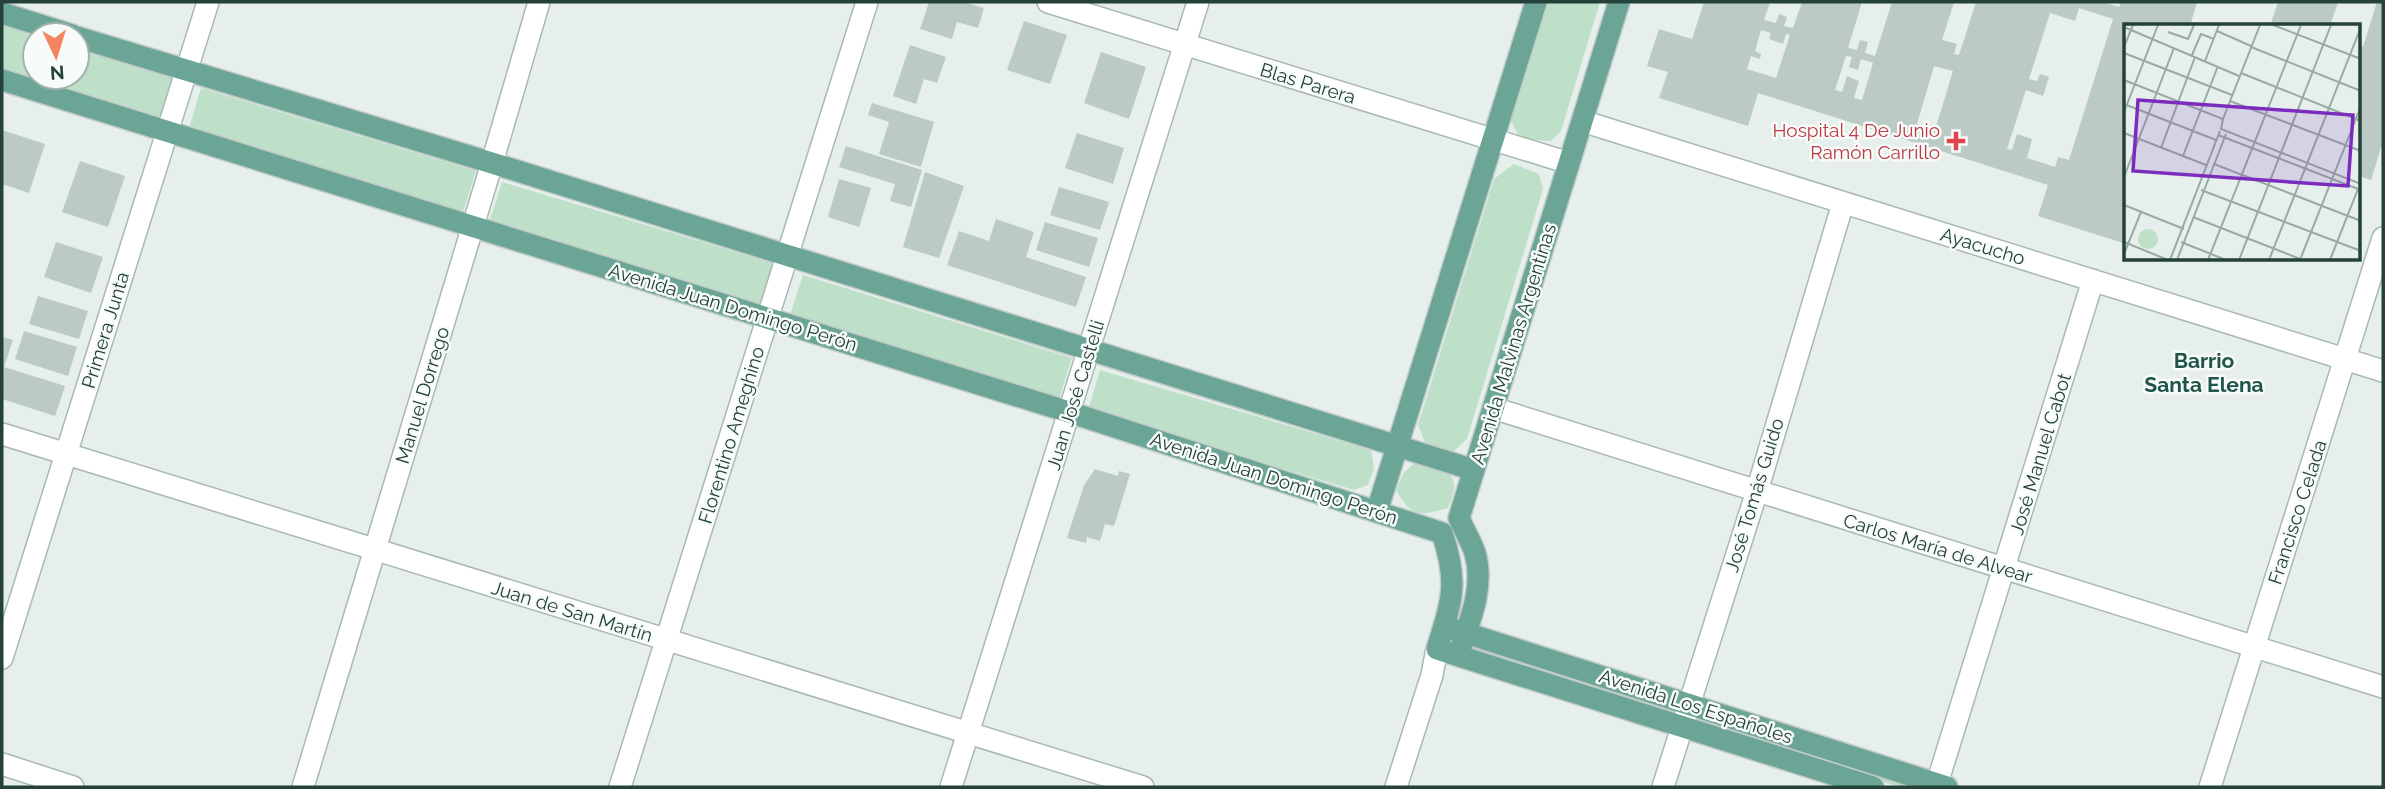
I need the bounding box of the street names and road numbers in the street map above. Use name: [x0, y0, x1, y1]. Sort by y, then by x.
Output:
street label: Blas Parera: [1258, 58, 1358, 108]
street label: Avenida Malvinas Argentinas: [1466, 221, 1560, 467]
street label: Ayacucho: [1938, 223, 2028, 269]
street label: Avenida Juan Domingo Perón: [606, 259, 860, 355]
street label: Primera Junta: [77, 269, 133, 391]
street label: Juan José Castelli: [1042, 317, 1108, 473]
street label: Manuel Dorrego: [391, 324, 453, 466]
street label: Florentino Ameghino: [694, 344, 768, 526]
street label: José Manuel Cabot: [2005, 370, 2075, 538]
street label: José Tomás Guido: [1720, 415, 1788, 575]
street label: Avenida Juan Domingo Perón: [1148, 428, 1400, 528]
street label: Francisco Celada: [2263, 437, 2331, 587]
street label: Carlos María de Alvear: [1841, 509, 2035, 587]
street label: Juan de San Martín: [489, 576, 655, 646]
street label: Avenida Los Españoles: [1596, 664, 1796, 748]

